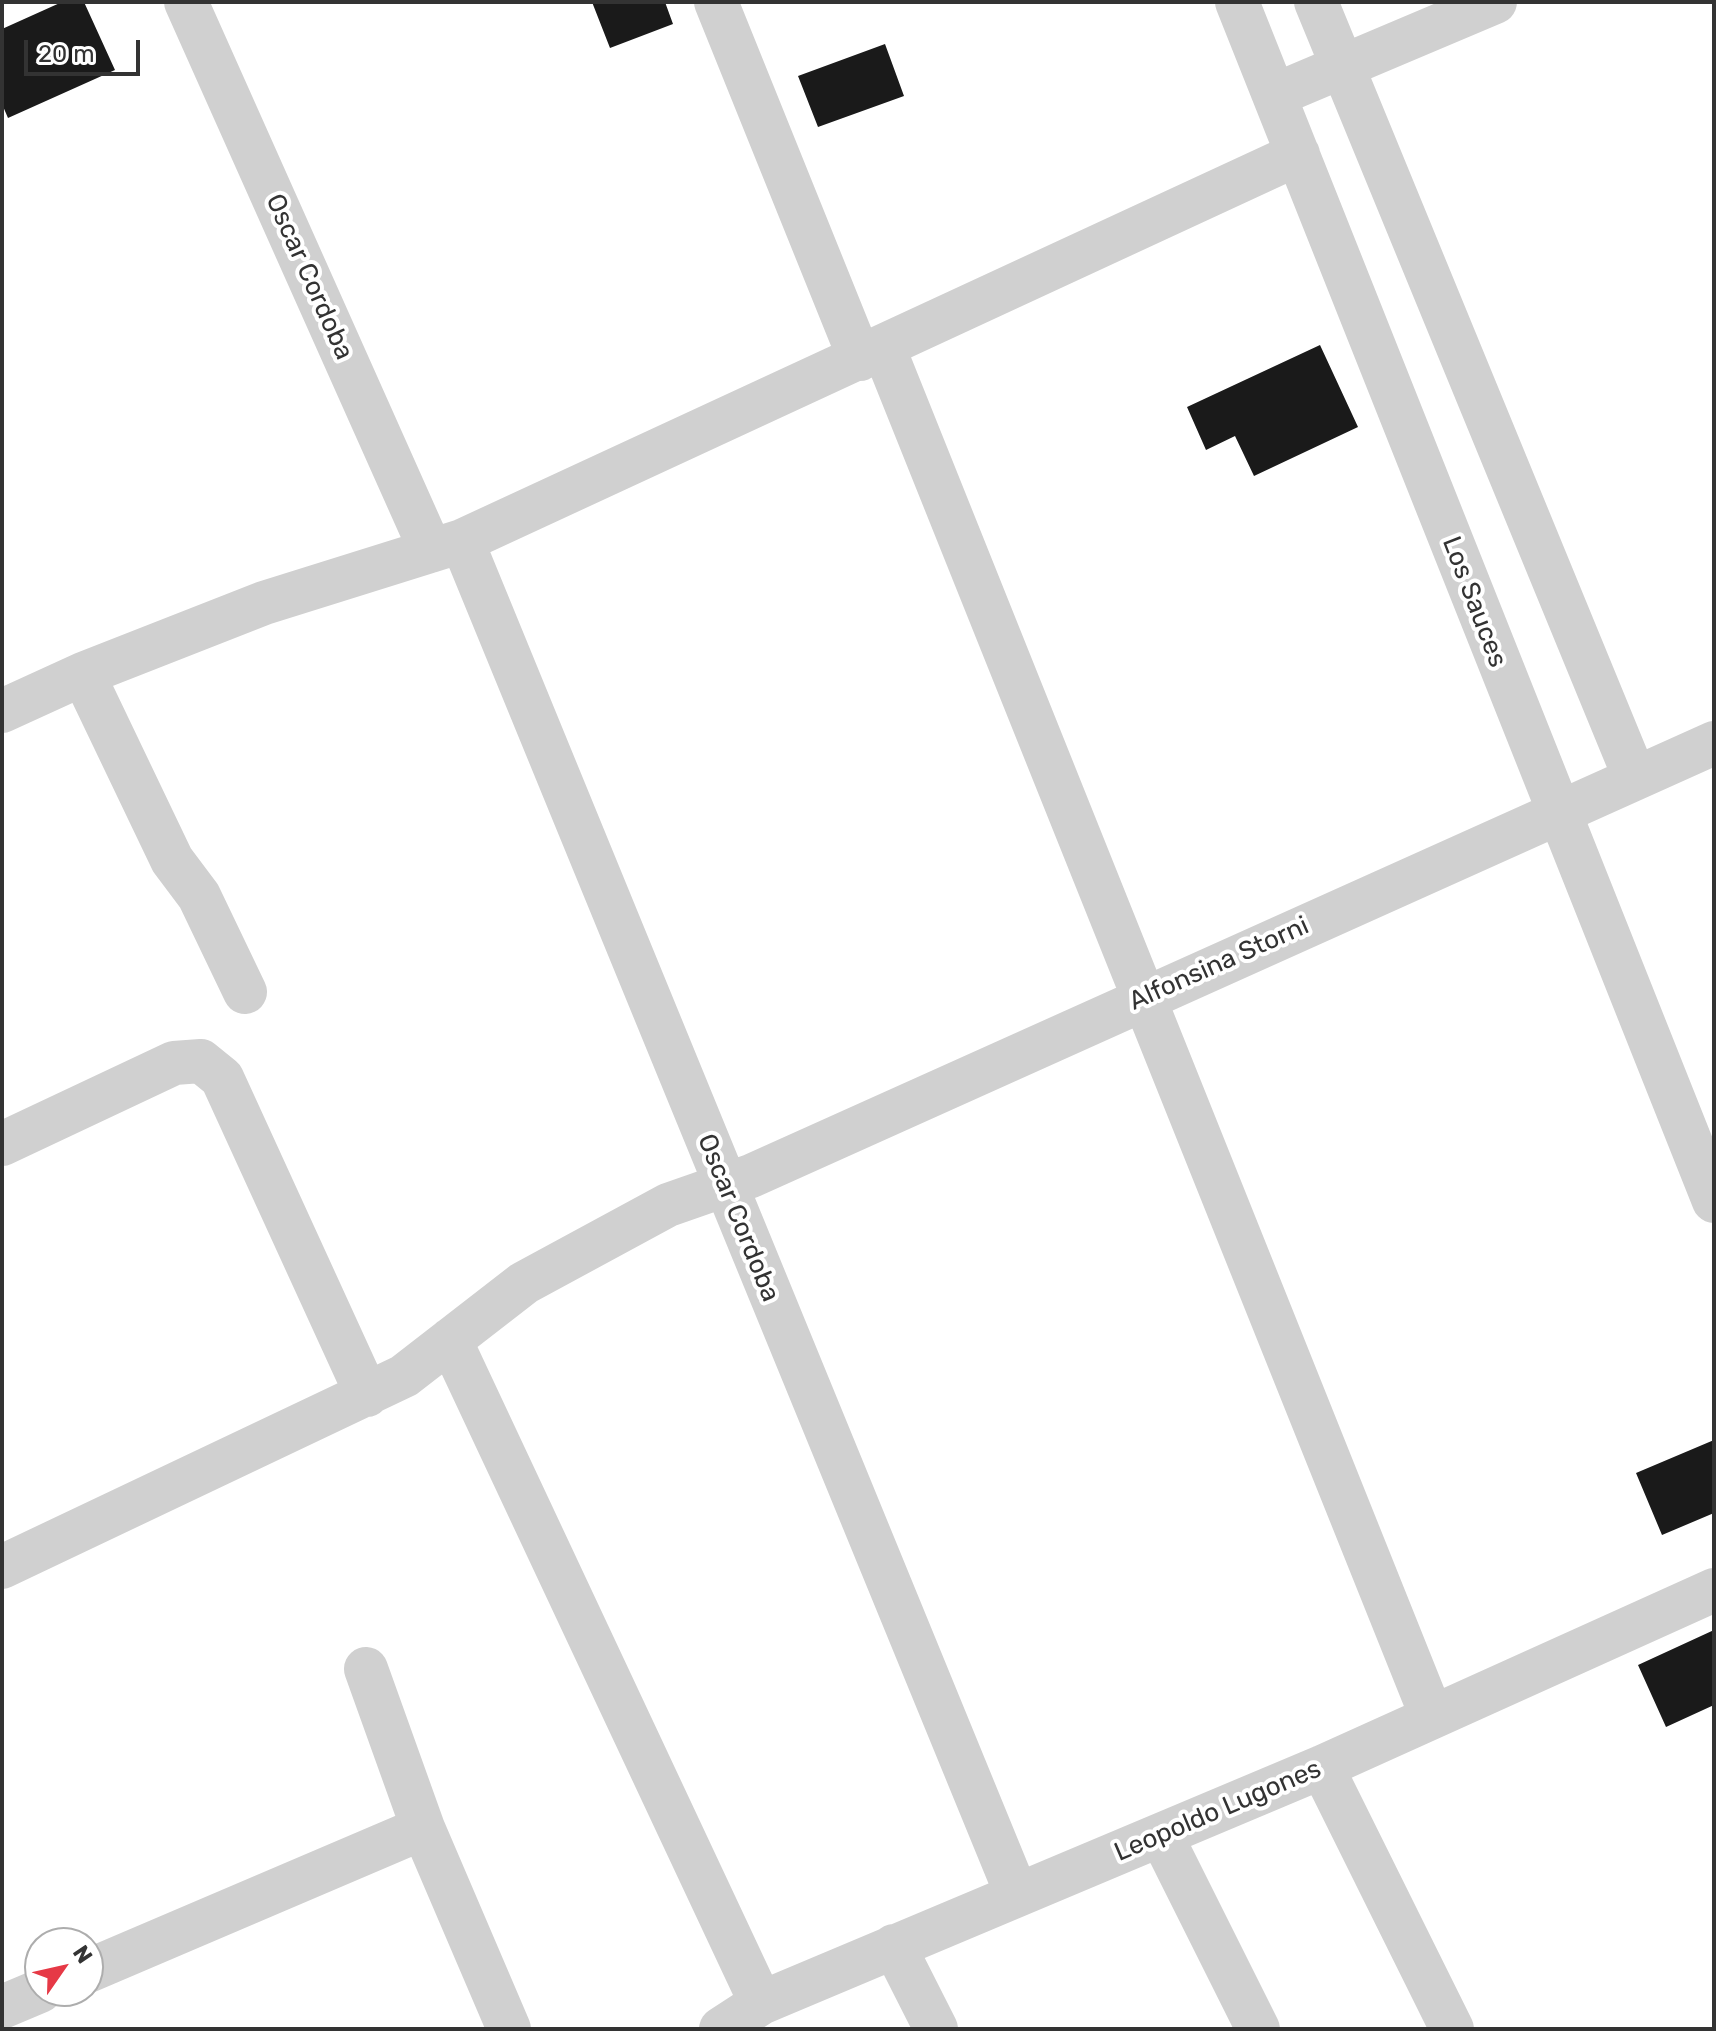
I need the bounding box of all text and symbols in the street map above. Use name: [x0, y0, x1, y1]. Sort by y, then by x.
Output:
scale bar: [28, 24, 144, 74]
text: 20 m: [38, 40, 95, 68]
street label: Oscar Cordoba: [259, 189, 359, 365]
street label: Los Sauces: [1435, 532, 1513, 672]
street label: Alfonsina Storni: [1124, 910, 1314, 1018]
street label: Oscar Cordoba: [690, 1130, 786, 1306]
street label: Leopoldo Lugones: [1110, 1753, 1326, 1869]
north arrow: [24, 1927, 104, 2007]
text: N: [67, 1940, 98, 1969]

